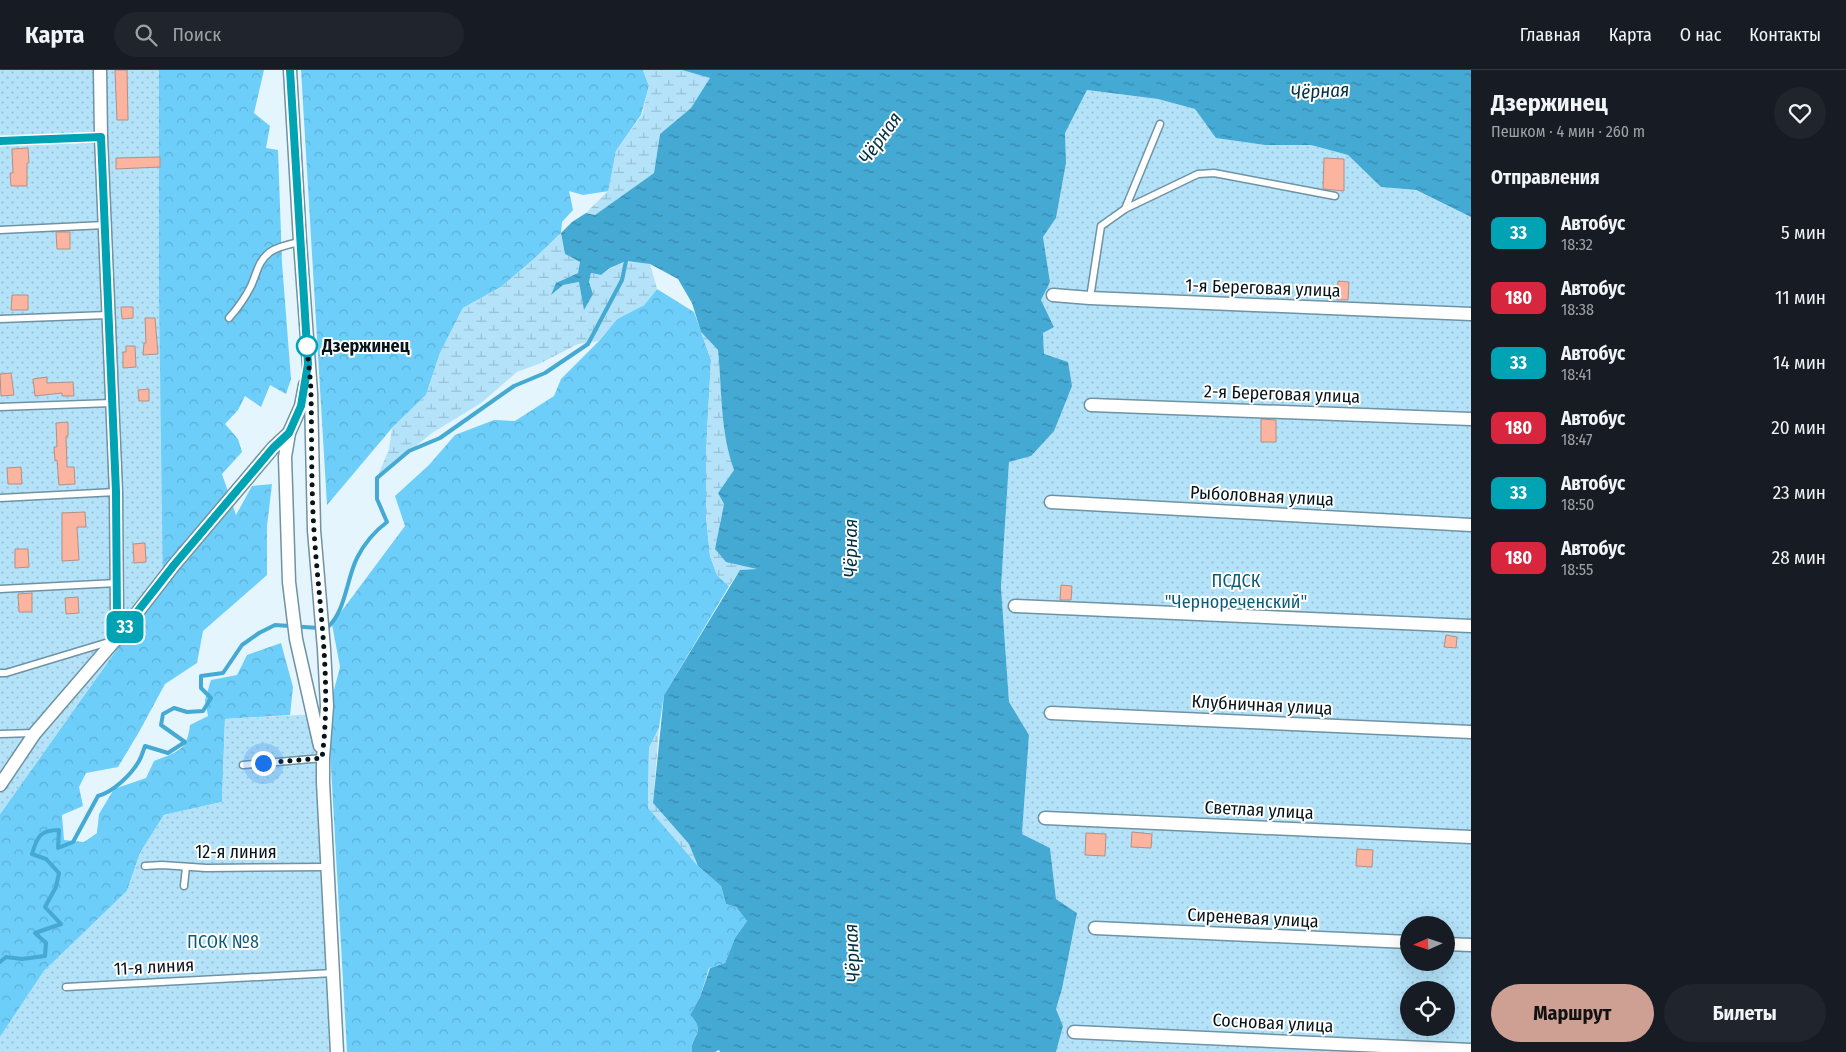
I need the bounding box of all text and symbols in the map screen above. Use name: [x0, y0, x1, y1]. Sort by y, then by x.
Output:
search box: [114, 12, 464, 57]
text: Карта: [25, 21, 84, 49]
icon: search: [132, 21, 160, 49]
text: Поиск: [172, 23, 221, 46]
text: Главная: [1520, 24, 1581, 46]
text: Карта: [1609, 24, 1652, 46]
text: О нас: [1680, 24, 1721, 46]
text: Контакты: [1749, 24, 1821, 46]
water label: Чёрная: [1290, 78, 1350, 104]
button: heart: [1774, 87, 1826, 139]
text: Дзержинец: [1491, 89, 1608, 117]
water label: Чёрная: [853, 107, 907, 169]
text: Пешком · 4 мин · 260 m: [1491, 122, 1645, 141]
text: Отправления: [1491, 166, 1600, 189]
text: Автобус: [1561, 212, 1625, 235]
text: 5 мин: [1781, 221, 1826, 244]
text: 33: [1510, 222, 1527, 244]
text: 18:32: [1561, 235, 1593, 254]
street label: 1-я Береговая улица: [1185, 274, 1341, 302]
text: Автобус: [1561, 277, 1625, 300]
text: 11 мин: [1775, 286, 1826, 309]
text: 180: [1505, 287, 1532, 309]
text: 18:38: [1561, 300, 1594, 319]
marker: Дзержинец: [296, 335, 318, 357]
place label: Дзержинец: [321, 335, 410, 357]
text: Автобус: [1561, 342, 1625, 365]
text: 14 мин: [1773, 351, 1826, 374]
text: 33: [1510, 352, 1527, 374]
text: 18:41: [1561, 365, 1592, 384]
street label: 2-я Береговая улица: [1204, 380, 1361, 408]
text: Автобус: [1561, 407, 1625, 430]
text: 20 мин: [1771, 416, 1826, 439]
text: 180: [1505, 417, 1532, 439]
text: 18:47: [1561, 430, 1592, 449]
text: Автобус: [1561, 472, 1625, 495]
street label: Рыболовная улица: [1189, 481, 1335, 511]
text: 23 мин: [1773, 481, 1826, 504]
text: 33: [1510, 482, 1527, 504]
text: 18:50: [1561, 495, 1594, 514]
water label: Чёрная: [839, 519, 862, 577]
text: Автобус: [1561, 537, 1625, 560]
text: 28 мин: [1772, 546, 1826, 569]
text: 180: [1505, 547, 1532, 569]
text: 18:55: [1561, 560, 1593, 579]
park label: ПСДСК "Чернореченский": [1165, 570, 1307, 613]
line badge: 33: [102, 611, 148, 643]
text: 33: [116, 616, 134, 638]
street label: Клубничная улица: [1191, 690, 1333, 720]
your location: [251, 751, 276, 776]
street label: Светлая улица: [1204, 796, 1314, 824]
street label: 12-я линия: [195, 841, 277, 863]
street label: Сиреневая улица: [1187, 904, 1319, 932]
north arrow: [1400, 916, 1455, 971]
map controls: [1400, 916, 1455, 1036]
water label: Чёрная: [839, 923, 865, 983]
park label: ПСОК №8: [187, 931, 259, 953]
street label: 11-я линия: [113, 954, 195, 980]
button: locate: [1400, 981, 1455, 1036]
button: Маршрут: [1491, 984, 1654, 1042]
button: Билеты: [1664, 984, 1826, 1042]
street label: Сосновая улица: [1212, 1009, 1334, 1037]

